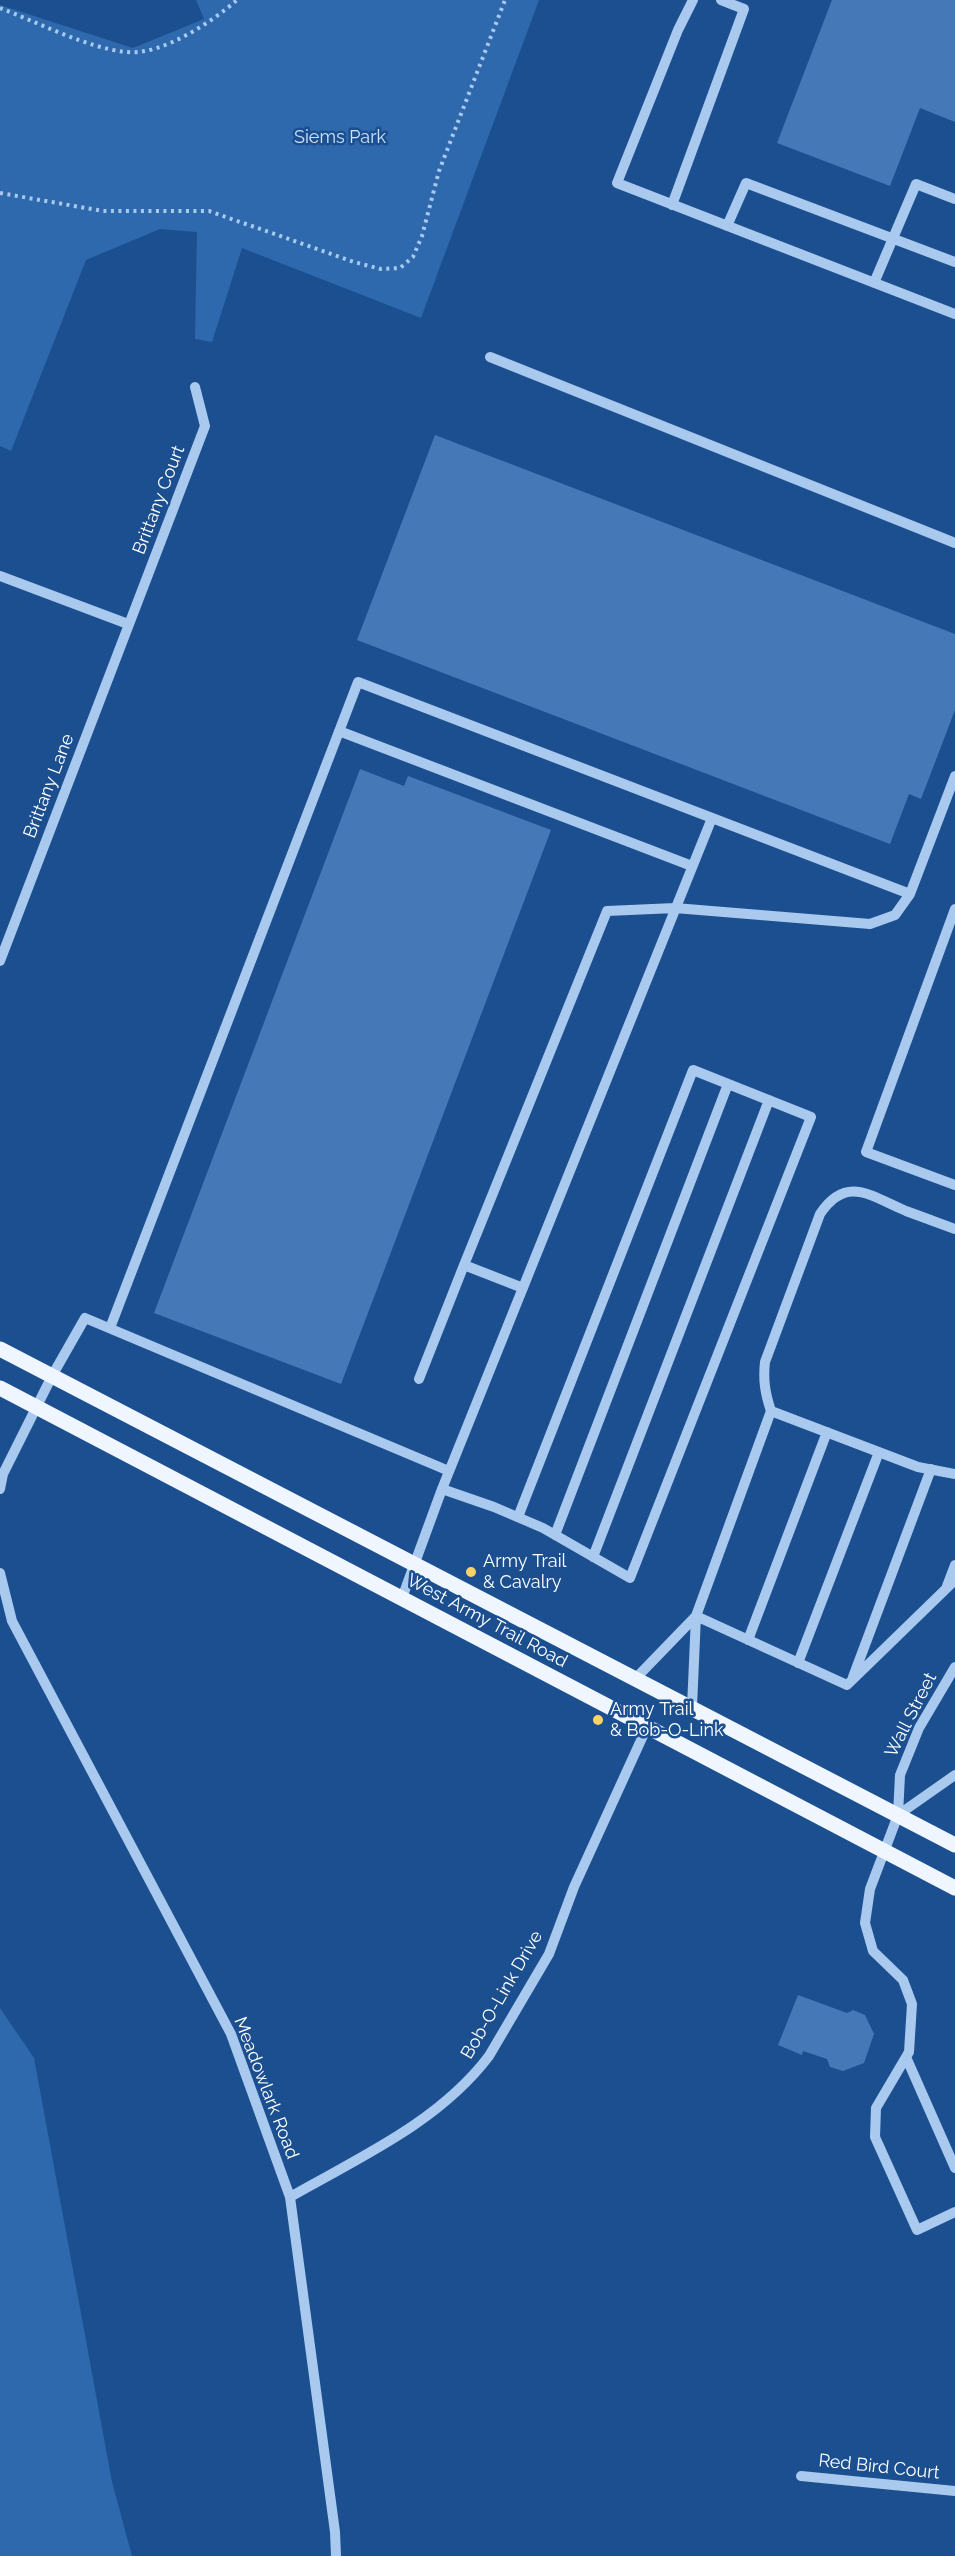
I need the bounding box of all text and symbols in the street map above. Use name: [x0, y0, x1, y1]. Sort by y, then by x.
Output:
park label: Siems Park: [294, 127, 386, 149]
street label: Brittany Court: [128, 443, 190, 557]
street label: Brittany Lane: [19, 731, 79, 841]
place label: Army Trail & Cavalry: [483, 1551, 566, 1594]
marker: Army Trail & Cavalry: [464, 1565, 478, 1579]
street label: West Army Trail Road: [403, 1570, 571, 1672]
street label: Wall Street: [881, 1669, 941, 1761]
place label: Army Trail & Bob-O-Link: [610, 1699, 724, 1742]
marker: Army Trail & Bob-O-Link: [591, 1713, 605, 1727]
street label: Bob-O-Link Drive: [457, 1927, 547, 2063]
street label: Meadowlark Road: [229, 2014, 303, 2162]
street label: Red Bird Court: [817, 2450, 941, 2484]

